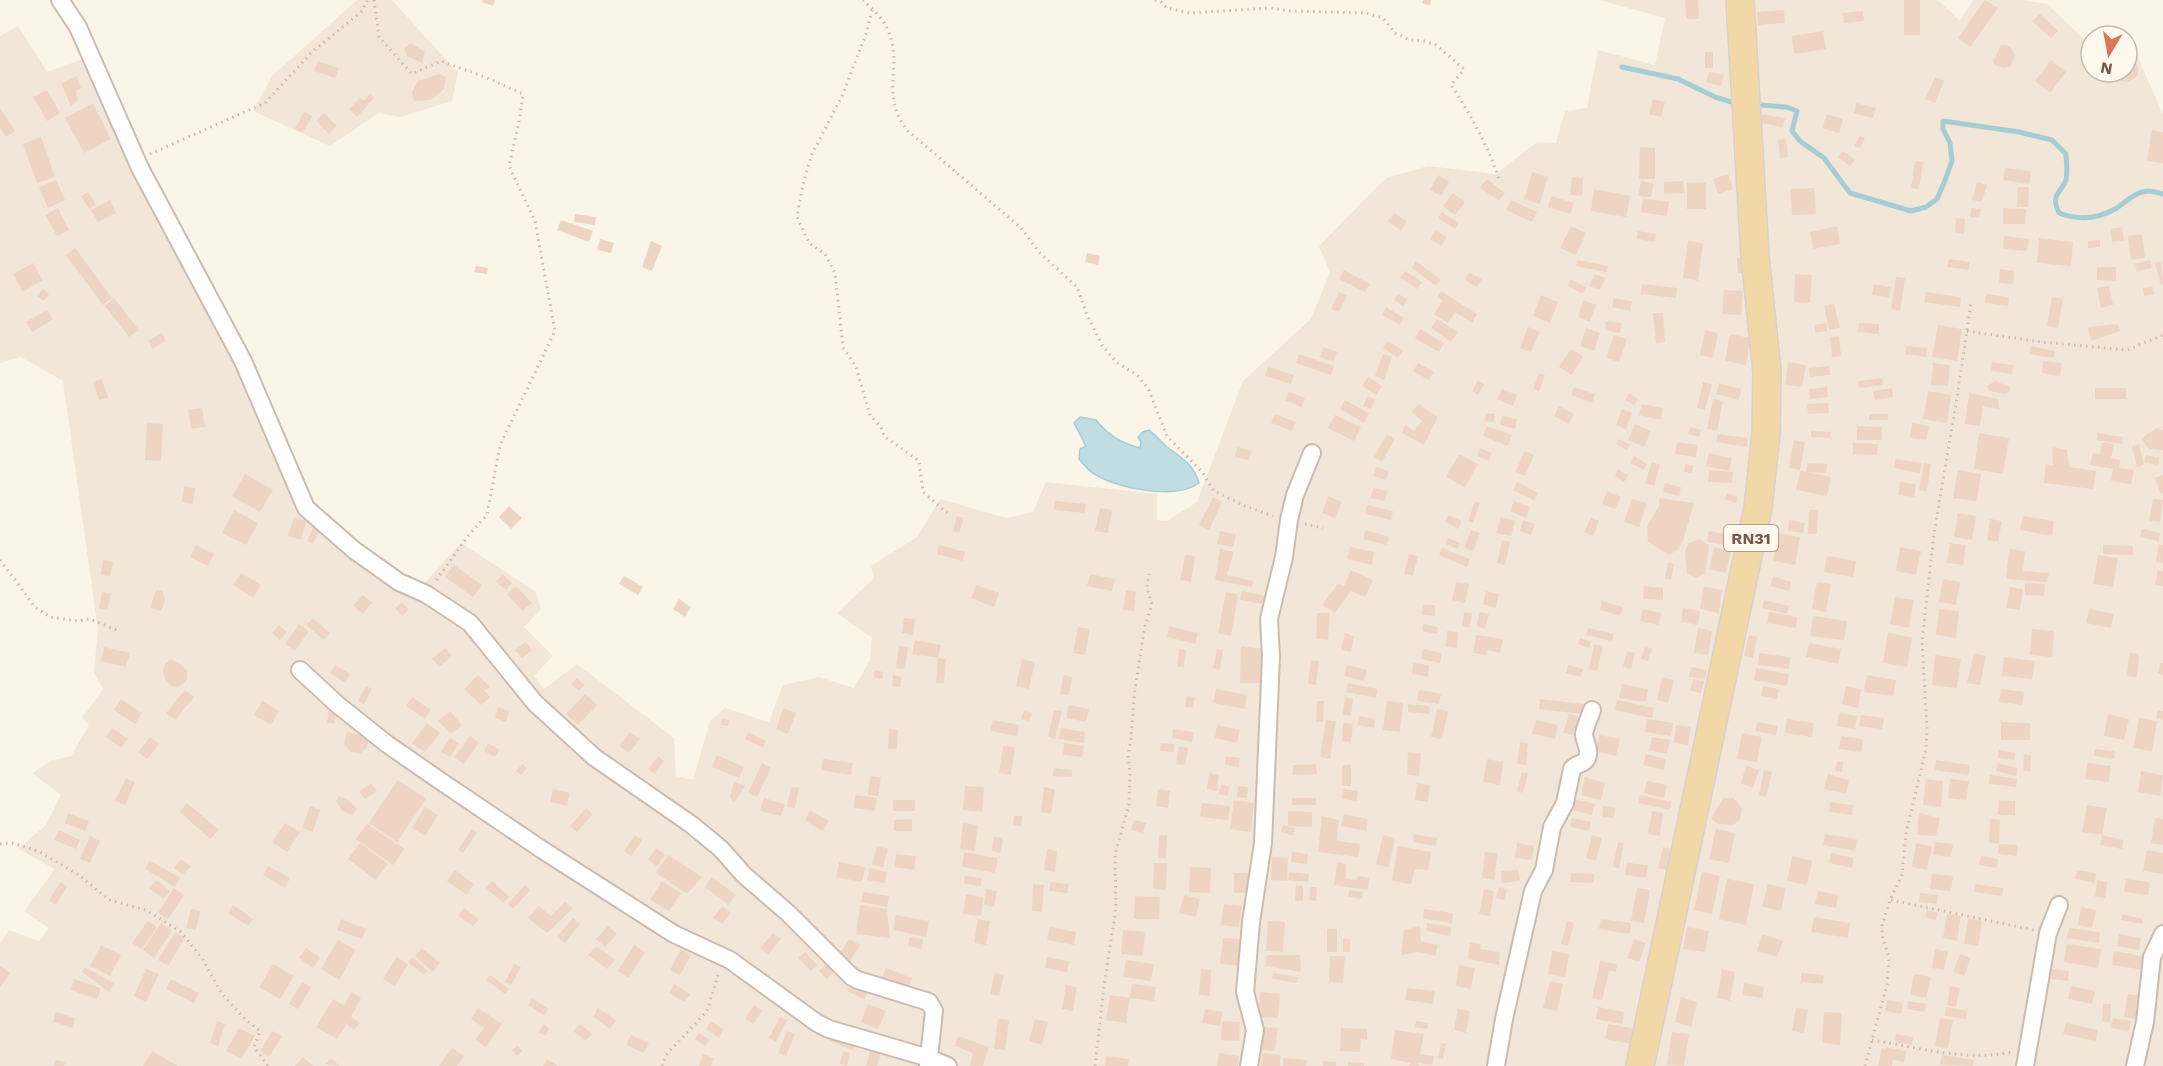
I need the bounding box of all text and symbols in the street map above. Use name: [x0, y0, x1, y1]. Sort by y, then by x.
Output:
north arrow: [2079, 24, 2139, 84]
text: N: [2099, 58, 2114, 79]
road number: RN31: [1724, 525, 1778, 551]

